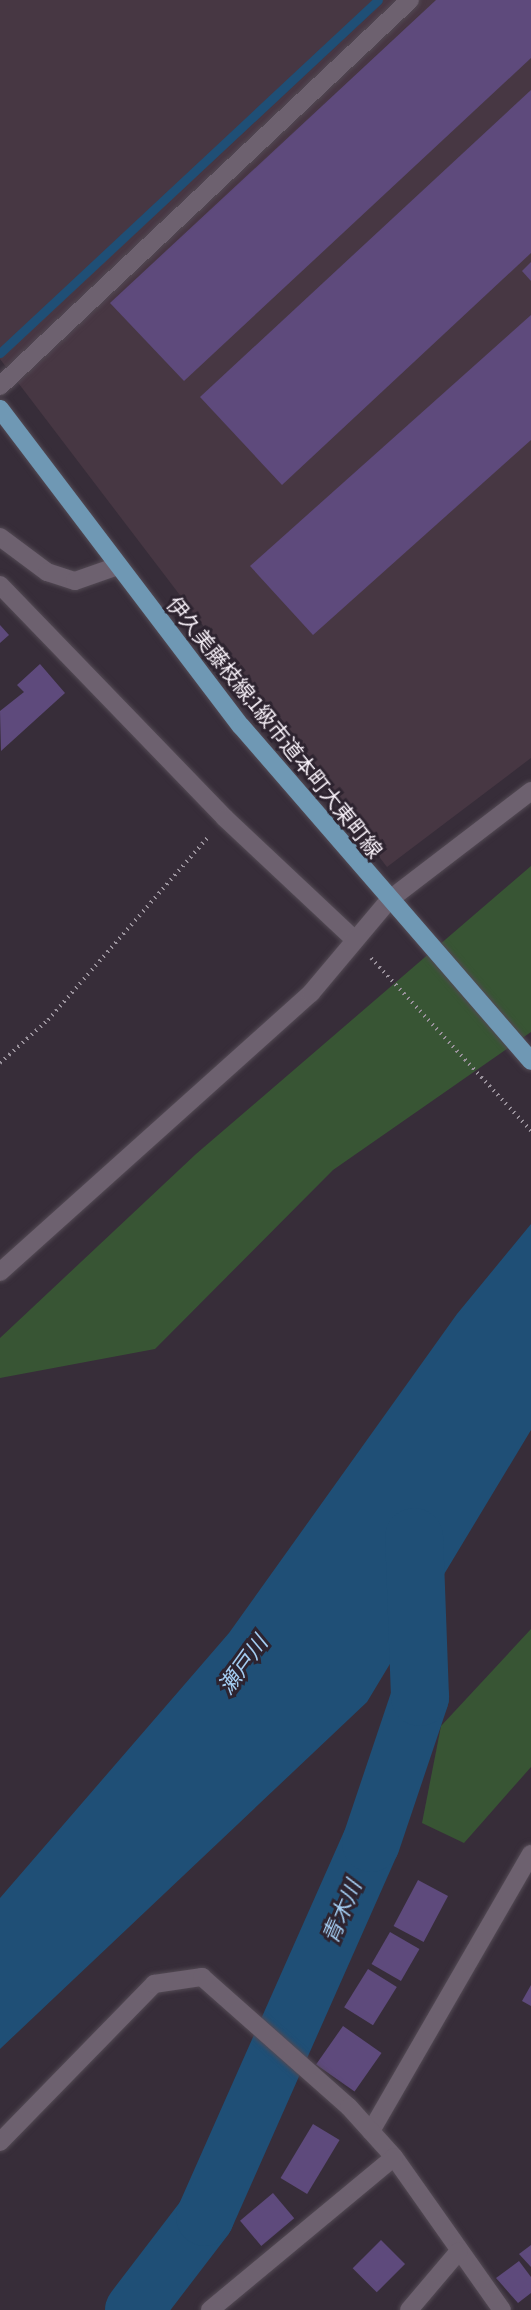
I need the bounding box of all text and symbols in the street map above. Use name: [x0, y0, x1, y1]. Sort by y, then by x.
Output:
street label: 伊久美藤枝線;1級市道本町大東町線: [162, 591, 388, 863]
water label: 瀬戸川: [213, 1631, 273, 1699]
water label: 青木川: [317, 1876, 367, 1948]

